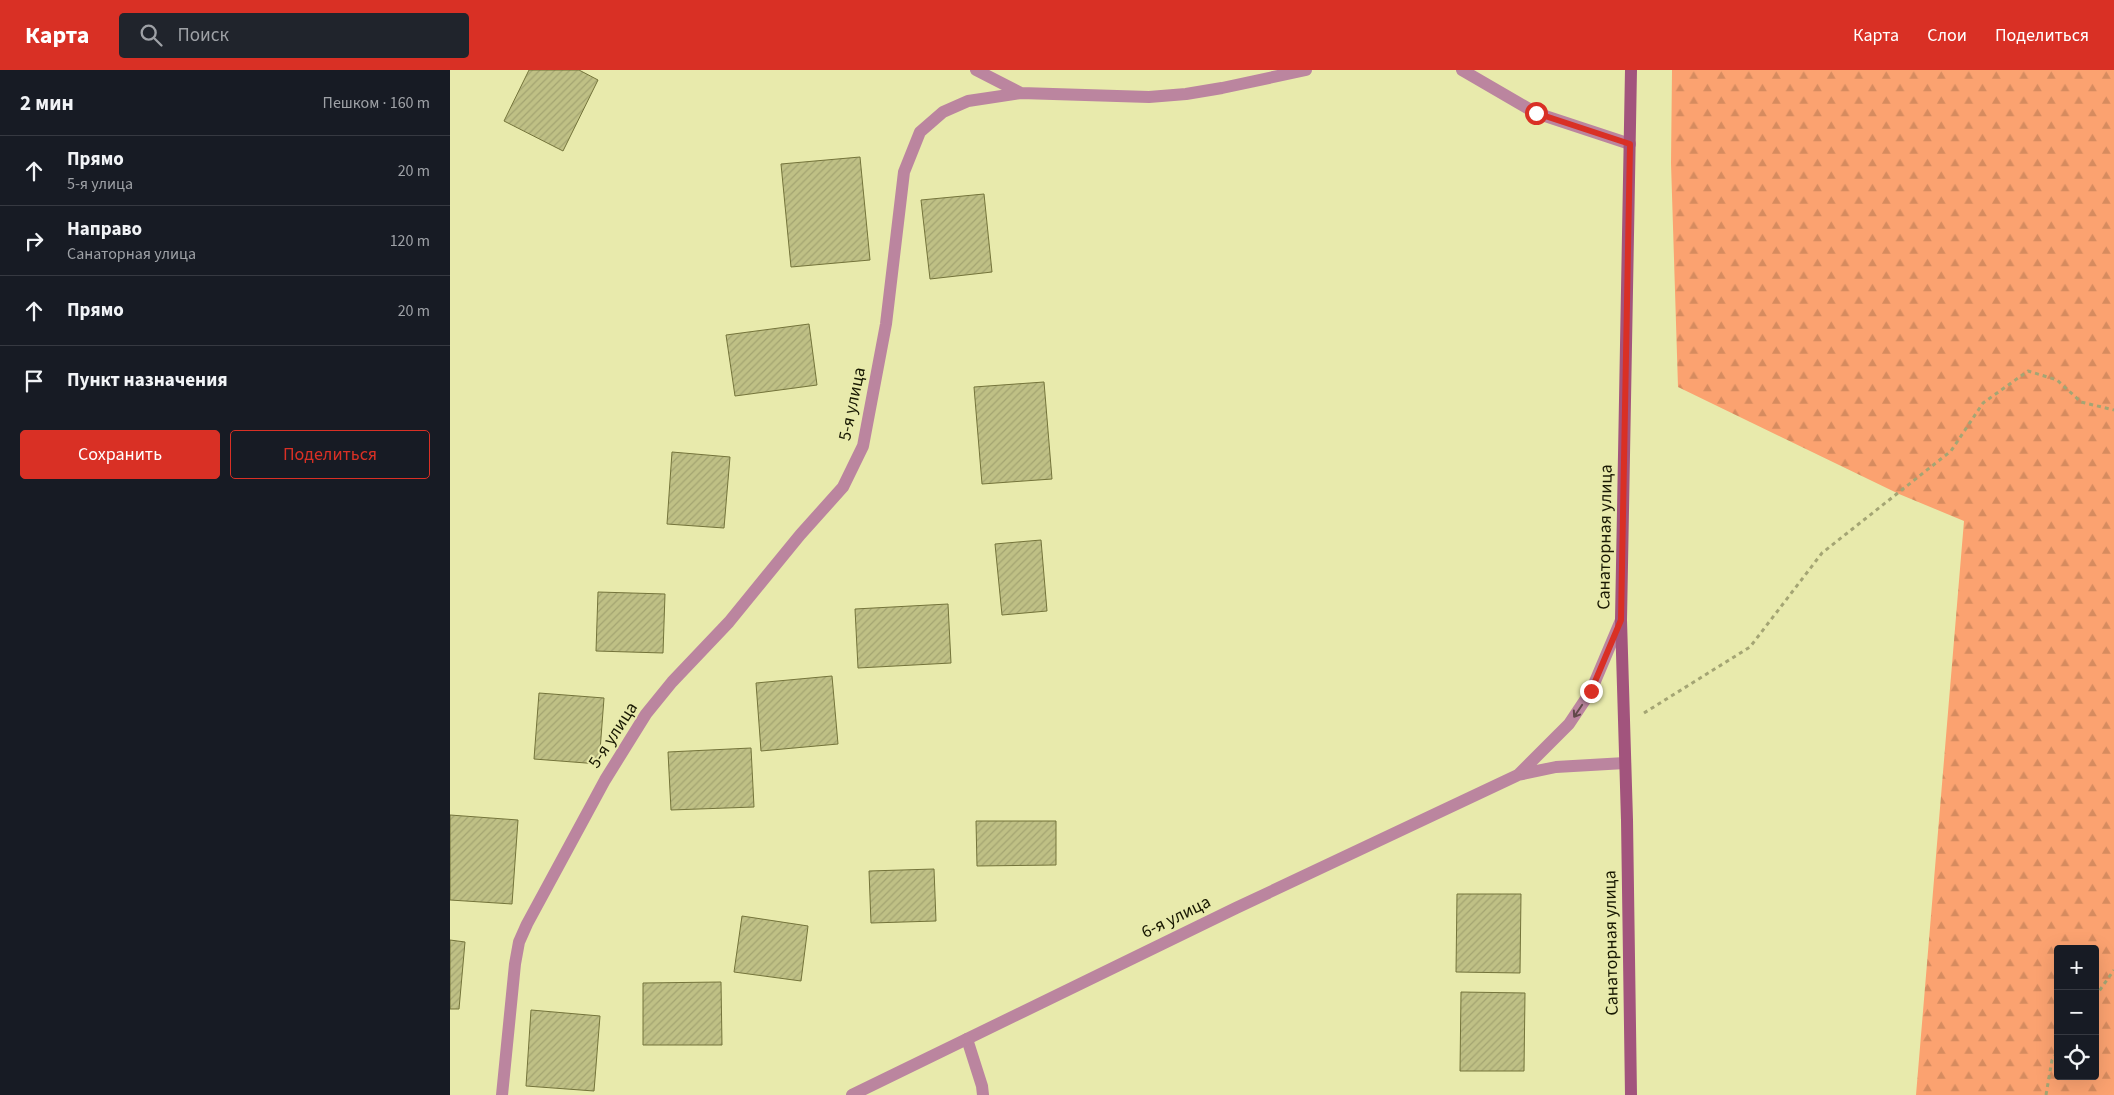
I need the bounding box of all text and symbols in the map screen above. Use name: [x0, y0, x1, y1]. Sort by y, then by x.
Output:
search box: [119, 13, 469, 58]
text: Карта: [25, 18, 89, 53]
icon: search: [137, 21, 165, 49]
text: Поиск: [177, 22, 229, 49]
text: Карта: [1853, 23, 1899, 48]
text: Слои: [1927, 23, 1967, 48]
text: Поделиться: [1995, 23, 2089, 48]
text: 2 мин: [20, 88, 74, 118]
text: Пешком · 160 m: [323, 92, 430, 114]
route start: [1525, 102, 1548, 125]
text: Прямо: [67, 146, 124, 173]
icon: ahead: [20, 157, 48, 185]
text: 20 m: [398, 160, 430, 182]
text: 5-я улица: [67, 173, 133, 195]
text: Направо: [67, 216, 142, 243]
icon: right: [20, 227, 48, 255]
text: 120 m: [390, 230, 430, 252]
text: Санаторная улица: [67, 243, 196, 265]
icon: ahead: [20, 297, 48, 325]
text: Прямо: [67, 297, 124, 324]
text: 20 m: [398, 300, 430, 322]
street label: 5-я улица: [832, 365, 872, 443]
icon: arrive: [20, 367, 48, 395]
text: Пункт назначения: [67, 367, 228, 394]
button: Сохранить: [20, 430, 220, 479]
button: Поделиться: [230, 430, 430, 479]
street label: Санаторная улица: [1591, 464, 1619, 610]
route end: [1580, 680, 1603, 703]
street label: 5-я улица: [582, 697, 644, 773]
one-way arrow: [1572, 704, 1582, 718]
street label: Санаторная улица: [1597, 870, 1625, 1016]
street label: 6-я улица: [1137, 889, 1215, 945]
map controls: [2054, 945, 2099, 1080]
button: +: [2054, 945, 2099, 990]
button: −: [2054, 990, 2099, 1035]
button: locate: [2054, 1035, 2099, 1080]

